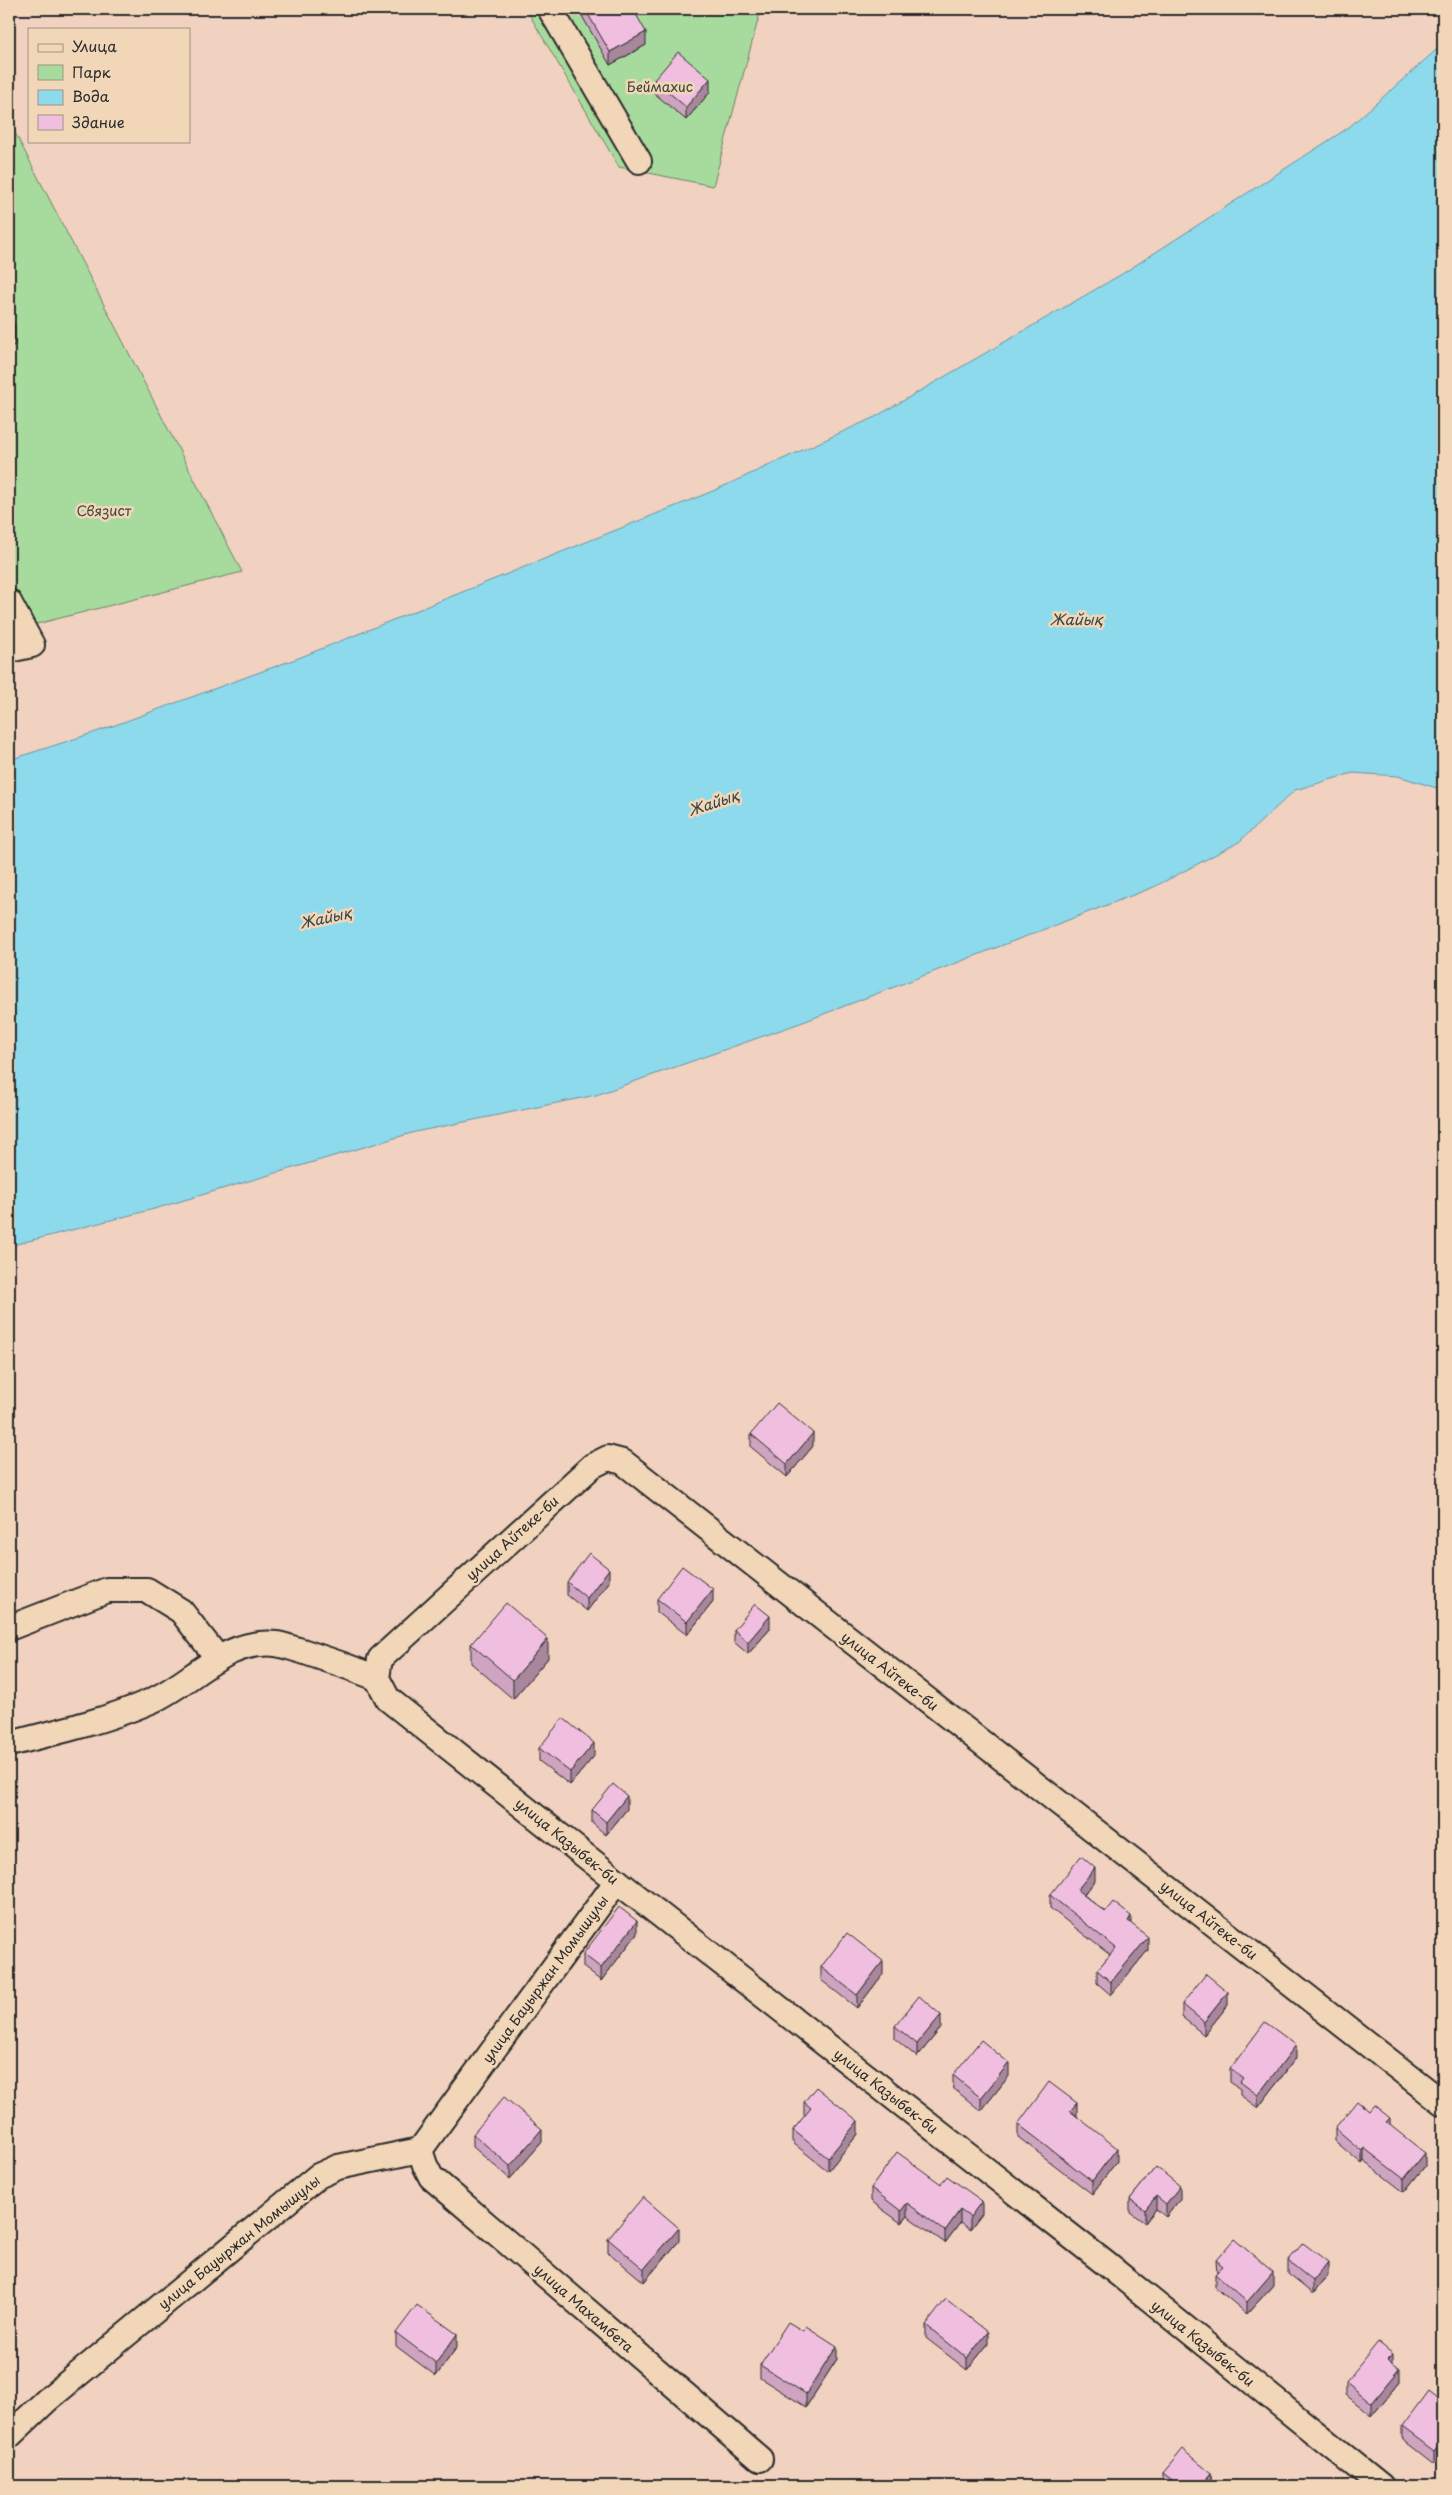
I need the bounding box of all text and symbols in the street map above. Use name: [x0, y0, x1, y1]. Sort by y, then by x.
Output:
legend: [28, 28, 190, 142]
text: Улица: [72, 34, 117, 57]
text: Парк: [72, 60, 111, 83]
park label: Беймахис: [627, 76, 693, 97]
text: Вода: [72, 84, 110, 107]
text: Здание: [72, 110, 125, 133]
park label: Связист: [76, 500, 132, 521]
water label: Жайық: [1050, 607, 1104, 630]
water label: Жайық: [685, 782, 744, 821]
water label: Жайық: [297, 900, 355, 934]
street label: улица Айтеке-би: [461, 1491, 563, 1585]
street label: улица Айтеке-би: [837, 1626, 943, 1716]
street label: улица Казыбек-би: [511, 1793, 623, 1889]
street label: улица Айтеке-би: [1156, 1875, 1262, 1965]
street label: улица Бауыржан Момышулы: [477, 1891, 613, 2067]
street label: улица Казыбек-би: [829, 2043, 943, 2139]
street label: улица Бауыржан Момышулы: [153, 2170, 325, 2314]
street label: улица Махамбета: [530, 2259, 639, 2358]
street label: улица Казыбек-би: [1147, 2295, 1259, 2391]

